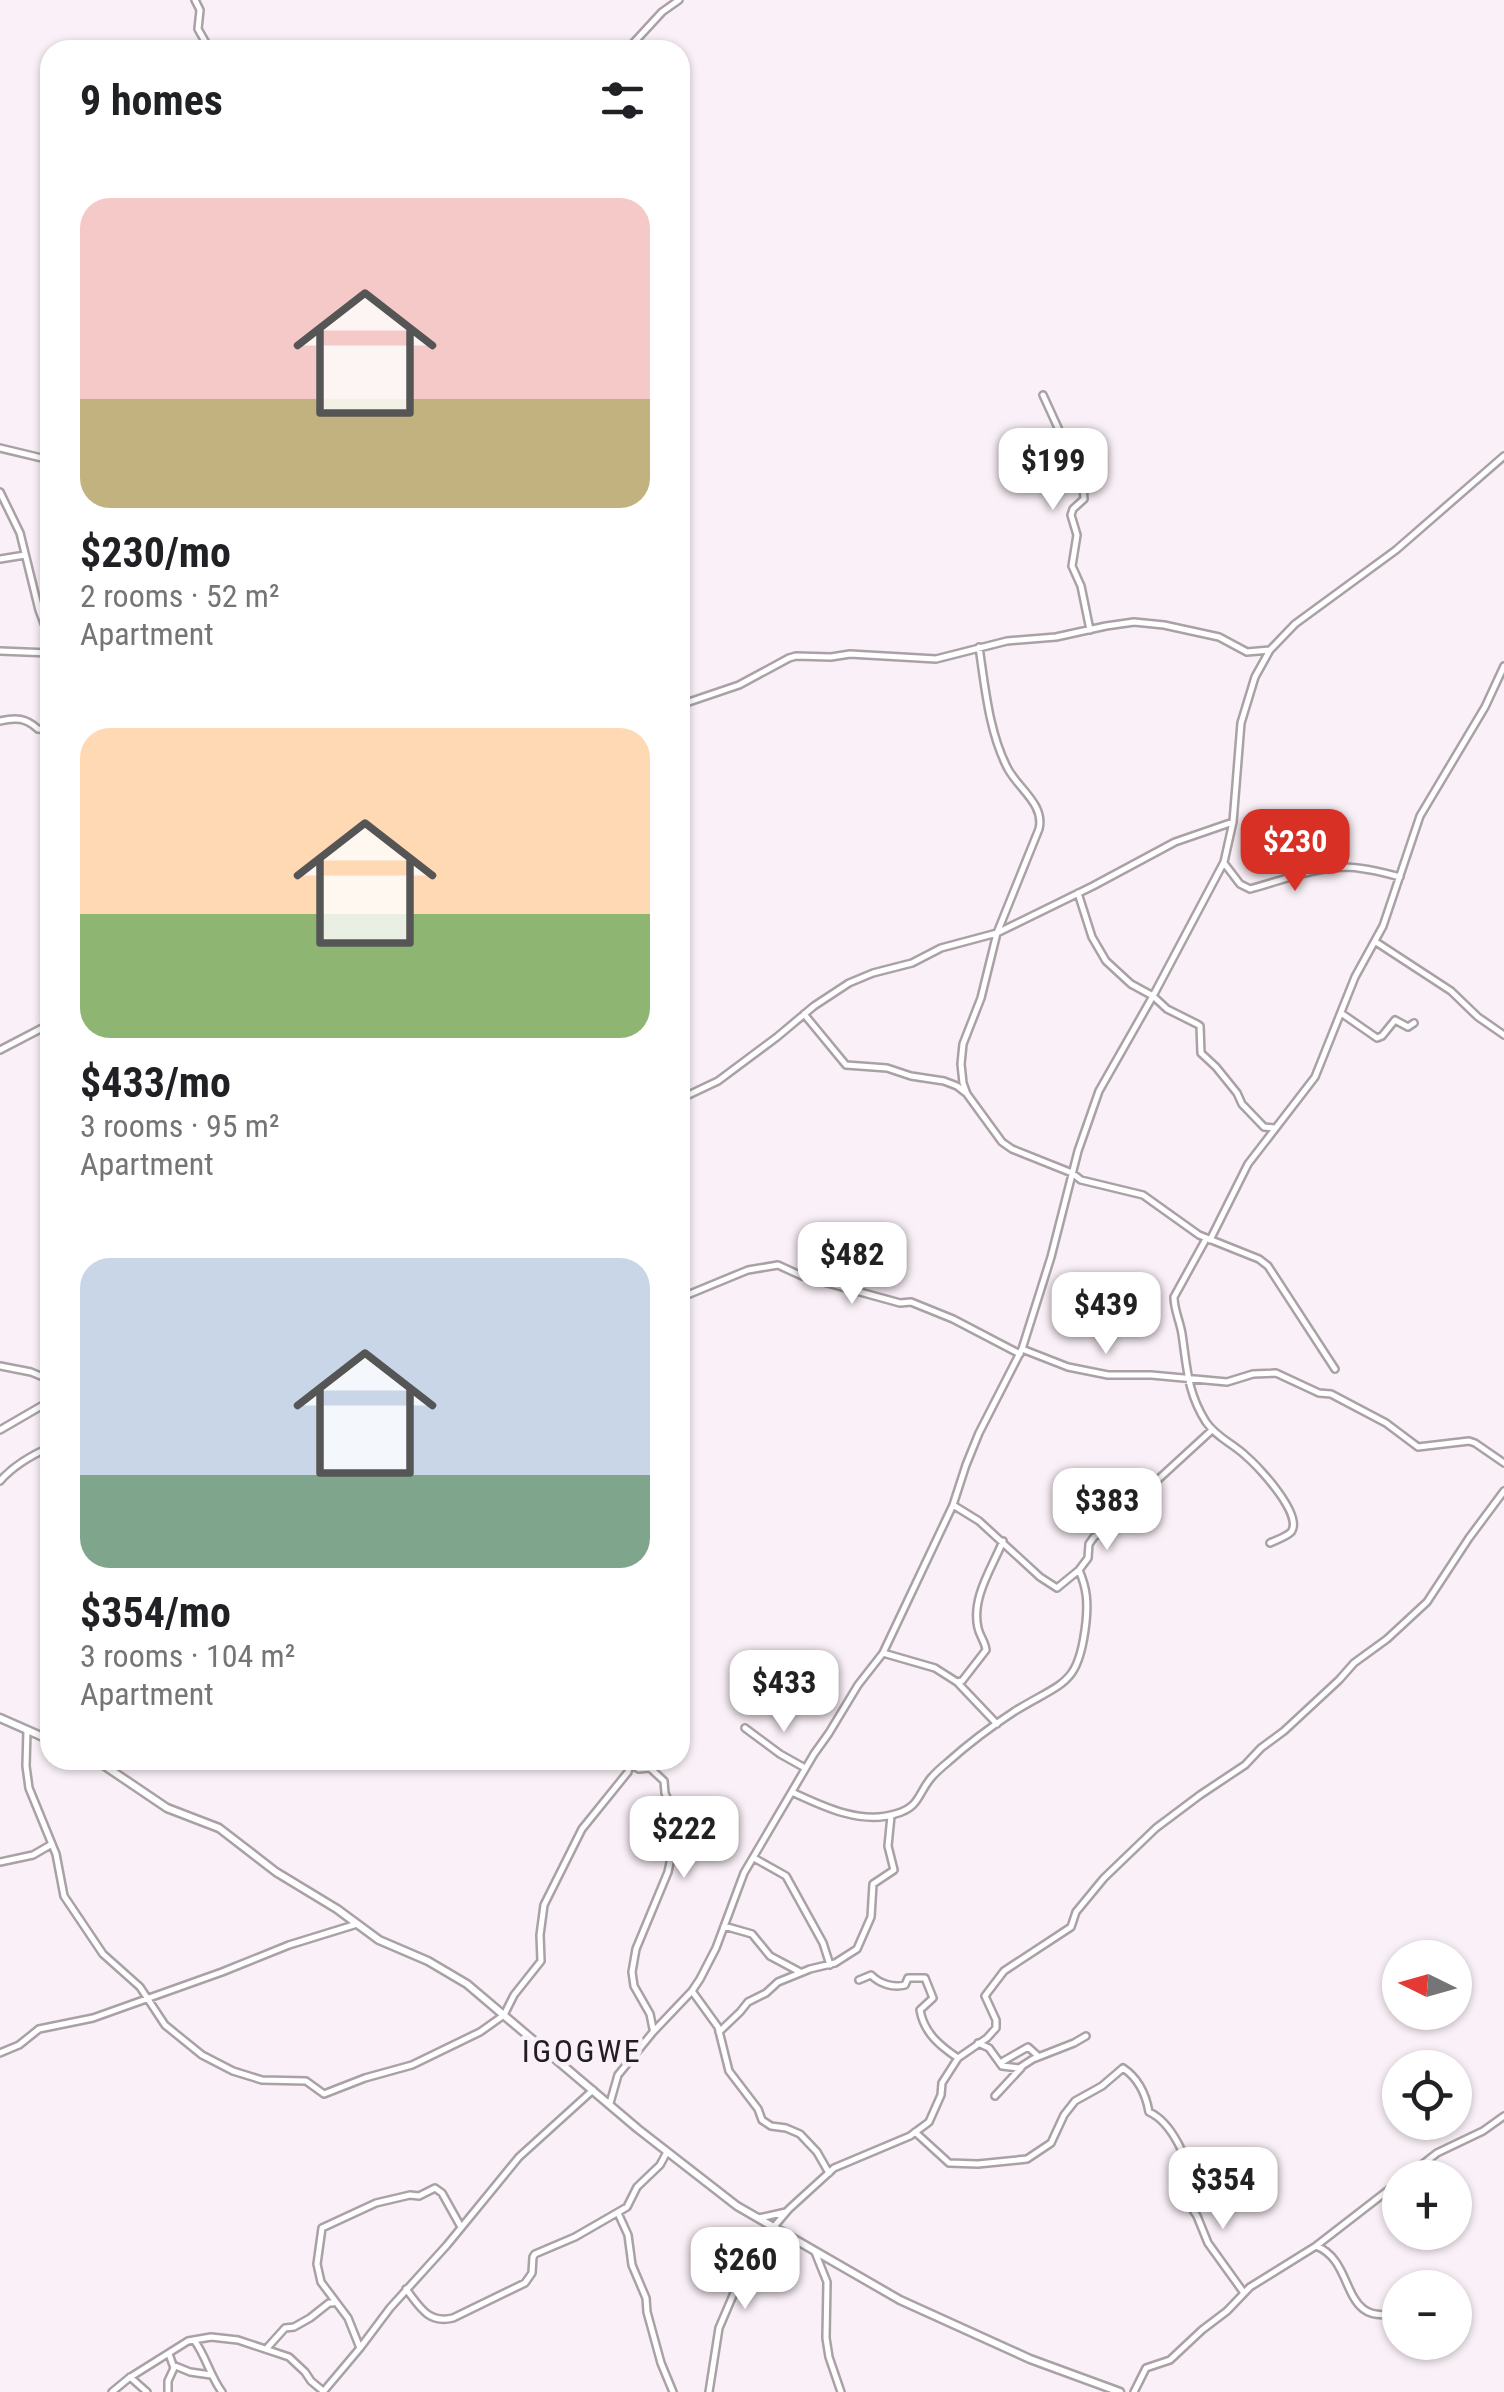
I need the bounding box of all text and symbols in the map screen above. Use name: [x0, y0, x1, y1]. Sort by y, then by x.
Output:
icon: filters: [595, 73, 650, 128]
text: 9 homes: [80, 76, 223, 125]
icon: home: [275, 263, 455, 443]
pin: $199: [994, 428, 1112, 513]
text: $199: [1021, 441, 1085, 479]
text: $230/mo: [80, 528, 231, 577]
text: 2 rooms · 52 m²: [80, 577, 279, 615]
text: Apartment: [80, 615, 214, 653]
icon: home: [275, 793, 455, 973]
pin: $230: [1236, 809, 1354, 894]
text: $230: [1263, 822, 1327, 860]
text: $433/mo: [80, 1058, 231, 1107]
text: 3 rooms · 95 m²: [80, 1107, 279, 1145]
text: Apartment: [80, 1145, 214, 1183]
pin: $482: [793, 1222, 911, 1307]
text: $482: [820, 1235, 884, 1273]
pin: $439: [1047, 1272, 1165, 1357]
text: $439: [1074, 1285, 1138, 1323]
icon: home: [275, 1323, 455, 1503]
pin: $383: [1048, 1468, 1166, 1553]
text: $383: [1075, 1481, 1139, 1519]
text: $354/mo: [80, 1588, 231, 1637]
text: 3 rooms · 104 m²: [80, 1637, 295, 1675]
pin: $433: [725, 1650, 843, 1735]
text: $433: [752, 1663, 816, 1701]
text: Apartment: [80, 1675, 214, 1713]
pin: $222: [625, 1796, 743, 1881]
text: $222: [652, 1809, 716, 1847]
north arrow: [1382, 1940, 1472, 2030]
map controls: [1382, 1940, 1472, 2360]
district label: IGOGWE: [522, 2032, 642, 2070]
button: locate: [1382, 2050, 1472, 2140]
pin: $354: [1164, 2147, 1282, 2232]
text: $354: [1191, 2160, 1255, 2198]
button: +: [1382, 2160, 1472, 2250]
pin: $260: [686, 2227, 804, 2312]
text: $260: [713, 2240, 777, 2278]
button: −: [1382, 2270, 1472, 2360]

